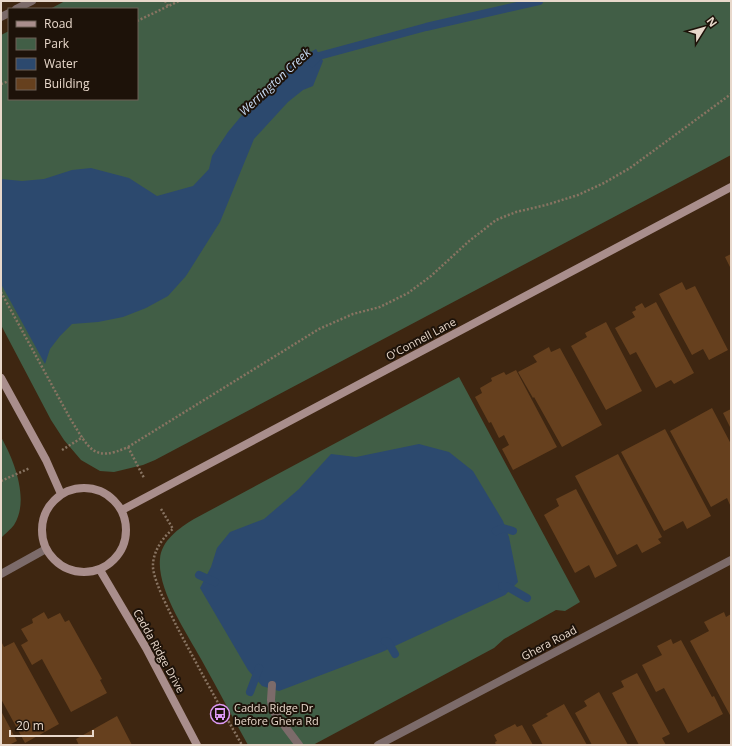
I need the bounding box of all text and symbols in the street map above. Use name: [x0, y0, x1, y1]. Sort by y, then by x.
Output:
legend: [8, 8, 138, 100]
north arrow: [684, 8, 724, 48]
text: N: [704, 14, 721, 30]
text: Road: [44, 15, 73, 32]
text: Park: [44, 35, 70, 52]
water label: Werrington Creek: [235, 43, 315, 119]
text: Water: [44, 55, 78, 72]
text: Building: [44, 75, 90, 92]
street label: O'Connell Lane: [383, 314, 458, 363]
street label: Cadda Ridge Drive: [130, 606, 189, 695]
street label: Ghera Road: [518, 622, 579, 663]
place label: Cadda Ridge Dr before Ghera Rd: [234, 700, 319, 728]
bus stop icon: Cadda Ridge Dr before Ghera Rd: [209, 703, 231, 725]
scale bar: [10, 712, 93, 738]
text: 20 m: [16, 717, 44, 734]

